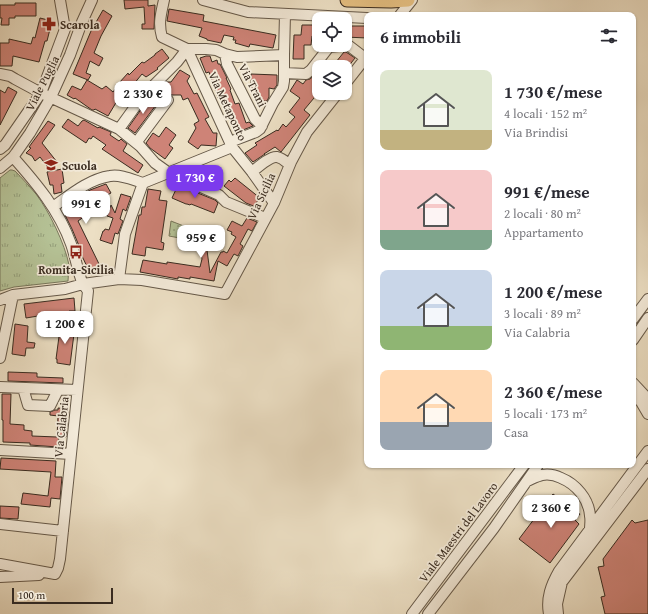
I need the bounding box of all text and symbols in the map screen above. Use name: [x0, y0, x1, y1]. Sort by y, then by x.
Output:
map controls: [312, 12, 352, 100]
button: locate: [312, 12, 352, 52]
pharmacy icon: Scarola: [41, 16, 57, 32]
place label: Scarola: [60, 16, 100, 33]
text: 6 immobili: [380, 24, 461, 49]
icon: filters: [598, 25, 620, 47]
street label: Viale Puglia: [21, 52, 63, 114]
street label: Via Trani: [235, 60, 272, 110]
button: layers: [312, 60, 352, 100]
street label: Via Metaponto: [205, 69, 251, 143]
text: 1 730 €/mese: [504, 79, 602, 104]
pin: 2 330 €: [106, 81, 180, 115]
text: 2 330 €: [123, 84, 163, 103]
icon: home: [412, 86, 460, 134]
text: 4 locali · 152 m²: [504, 104, 587, 123]
text: Via Brindisi: [504, 123, 568, 142]
school or university icon: Scuola: [43, 157, 59, 173]
place label: Scuola: [62, 157, 98, 174]
pin: 1 730 €: [158, 165, 232, 199]
text: 1 730 €: [175, 168, 215, 187]
street label: Via Sicilia: [243, 170, 279, 222]
text: 991 €/mese: [504, 179, 590, 204]
icon: home: [412, 186, 460, 234]
pin: 991 €: [58, 191, 114, 225]
text: 991 €: [71, 194, 101, 213]
text: 2 locali · 80 m²: [504, 204, 581, 223]
text: Appartamento: [504, 223, 583, 242]
pin: 959 €: [173, 225, 229, 259]
text: 959 €: [186, 228, 216, 247]
bus stop icon: Romita-Sicilia: [68, 244, 84, 260]
place label: Romita-Sicilia: [38, 261, 115, 278]
text: 1 200 €/mese: [504, 279, 602, 304]
icon: home: [412, 286, 460, 334]
text: 3 locali · 89 m²: [504, 304, 581, 323]
pin: 1 200 €: [28, 311, 102, 345]
text: 1 200 €: [45, 314, 85, 333]
text: Via Calabria: [504, 323, 570, 342]
text: 2 360 €/mese: [504, 379, 602, 404]
icon: home: [412, 386, 460, 434]
street label: Via Calabria: [49, 395, 73, 458]
text: 5 locali · 173 m²: [504, 404, 587, 423]
text: Casa: [504, 423, 529, 442]
street label: Viale Maestri del Lavoro: [415, 478, 501, 586]
pin: 2 360 €: [514, 495, 588, 529]
text: 2 360 €: [531, 498, 571, 517]
scale bar: [12, 586, 113, 605]
text: 100 m: [18, 587, 45, 603]

